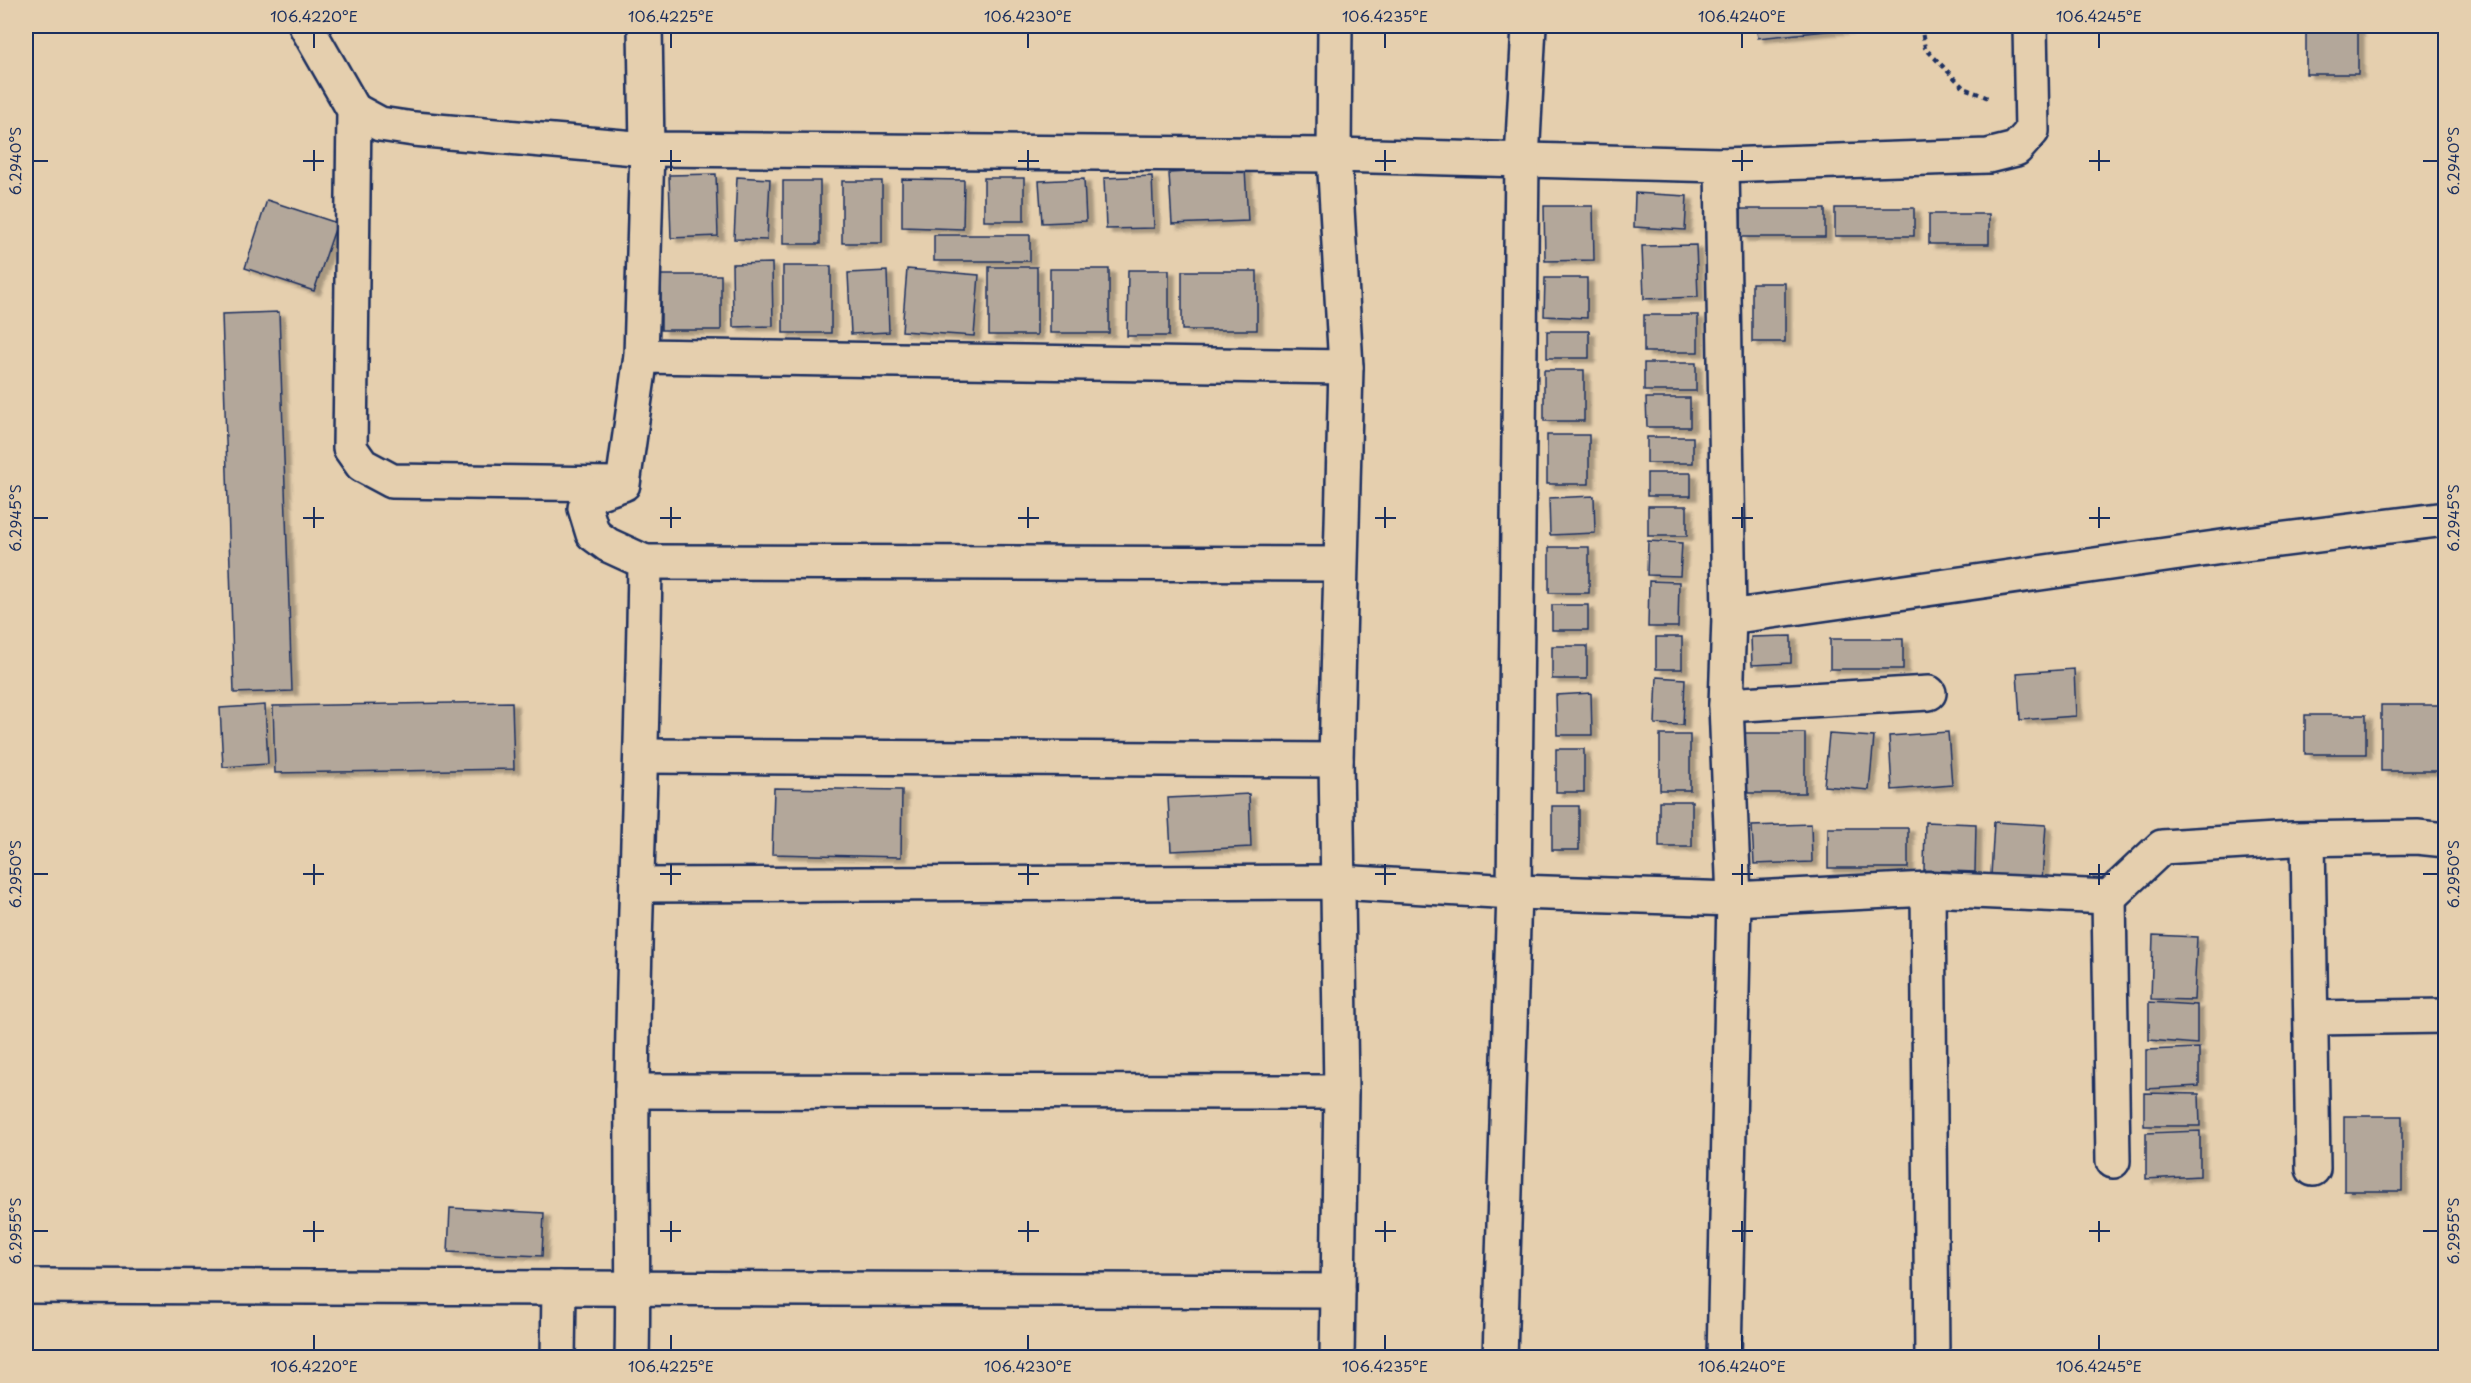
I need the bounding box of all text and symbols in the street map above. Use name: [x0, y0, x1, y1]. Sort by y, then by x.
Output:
text: 106.4220°E: [270, 4, 358, 27]
text: 106.4225°E: [628, 4, 714, 27]
text: 106.4230°E: [984, 4, 1072, 27]
text: 106.4235°E: [1342, 4, 1428, 27]
text: 106.4240°E: [1698, 4, 1786, 27]
text: 106.4245°E: [2056, 4, 2142, 27]
text: 6.2940°S: [3, 127, 26, 195]
text: 6.2940°S: [2441, 127, 2464, 195]
text: 6.2945°S: [3, 484, 26, 552]
text: 6.2945°S: [2441, 484, 2464, 552]
text: 6.2950°S: [3, 840, 26, 908]
text: 6.2950°S: [2441, 840, 2464, 908]
text: 6.2955°S: [3, 1197, 26, 1265]
text: 6.2955°S: [2441, 1197, 2464, 1265]
text: 106.4220°E: [270, 1354, 358, 1377]
text: 106.4225°E: [628, 1354, 714, 1377]
text: 106.4230°E: [984, 1354, 1072, 1377]
text: 106.4235°E: [1342, 1354, 1428, 1377]
text: 106.4240°E: [1698, 1354, 1786, 1377]
text: 106.4245°E: [2056, 1354, 2142, 1377]

